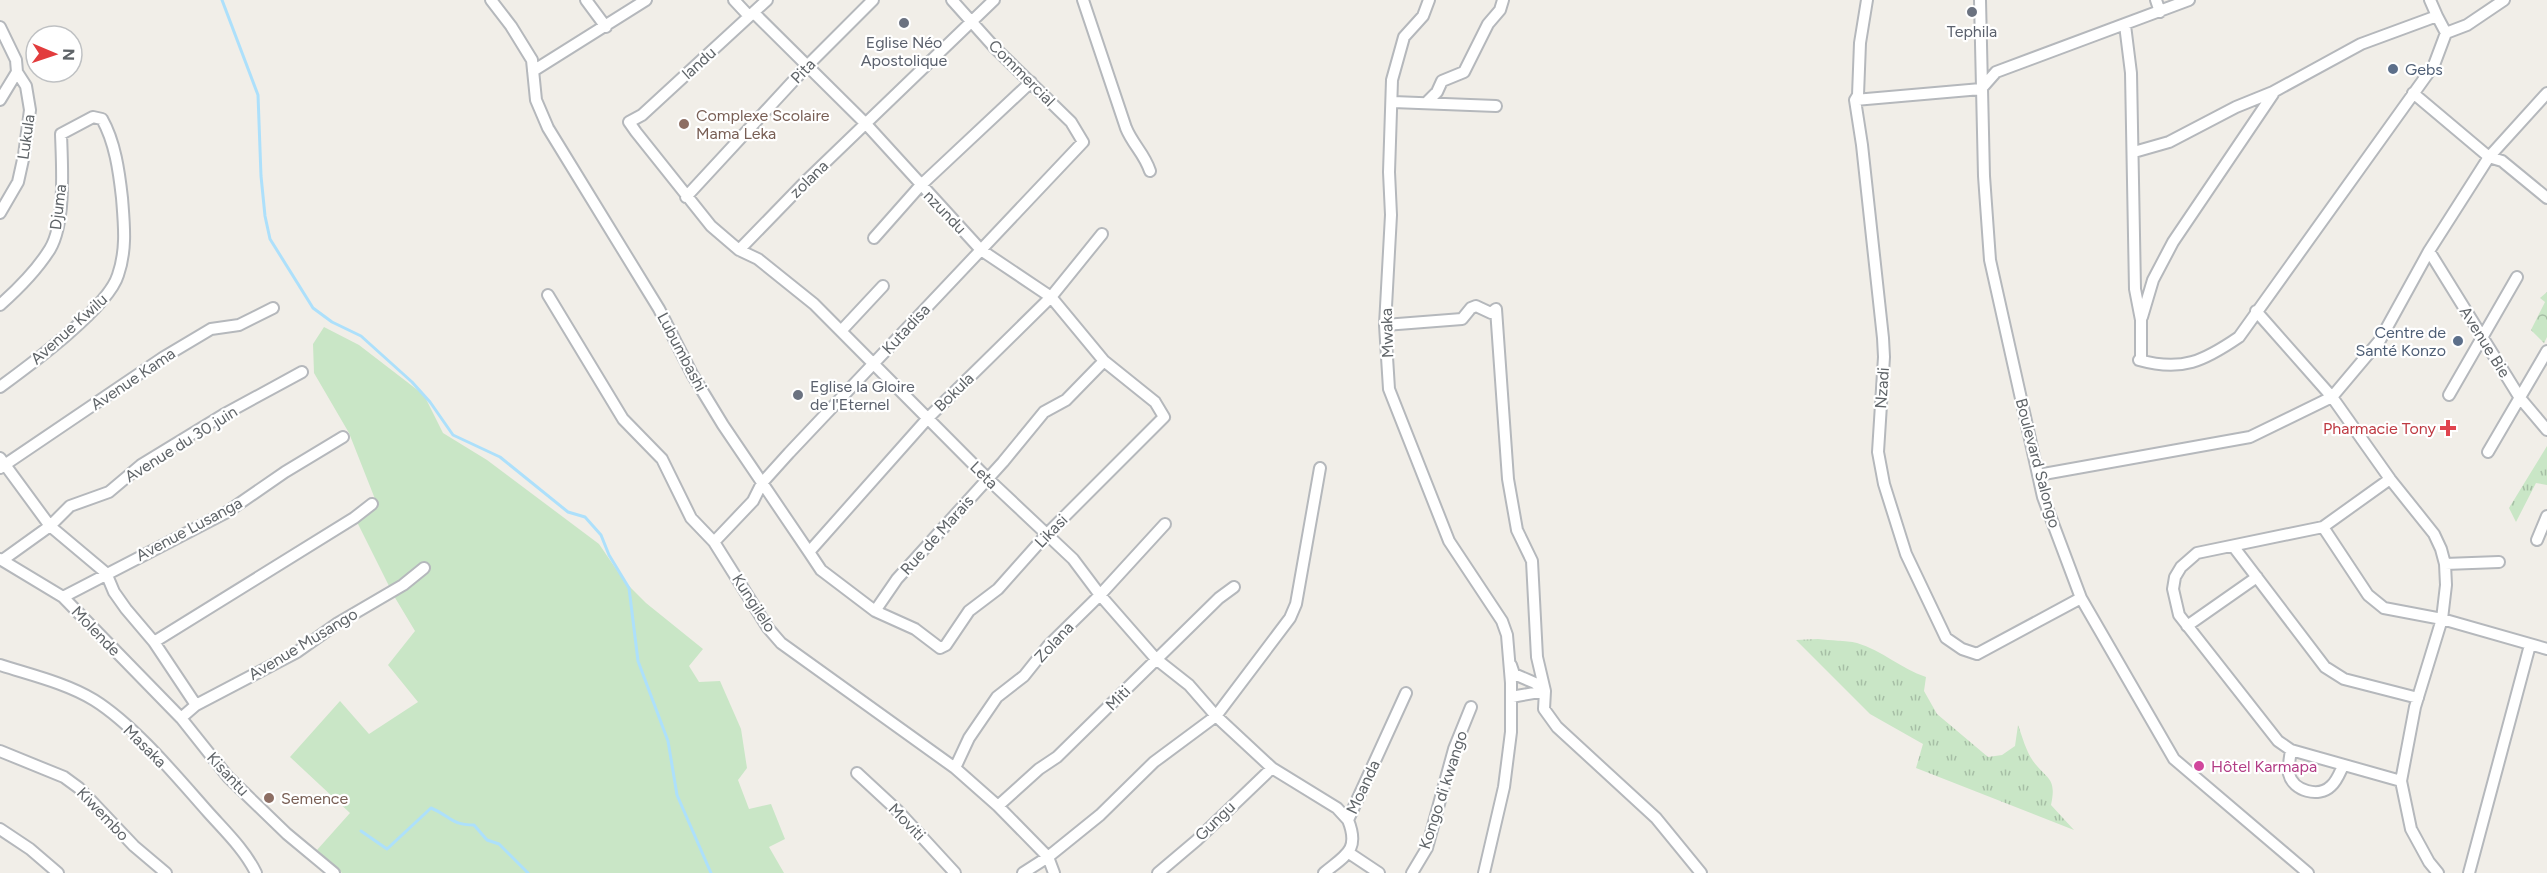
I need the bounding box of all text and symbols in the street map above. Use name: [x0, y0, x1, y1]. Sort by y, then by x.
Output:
marker: Tephila: [1965, 5, 1979, 19]
marker: Eglise Néo Apostolique: [897, 16, 911, 30]
place label: Tephila: [1947, 22, 1997, 41]
north arrow: [24, 24, 84, 84]
place label: Eglise Néo Apostolique: [861, 33, 947, 70]
street label: Commercial: [985, 36, 1059, 110]
street label: landu: [678, 43, 720, 83]
text: N: [59, 48, 78, 61]
street label: Pita: [787, 55, 819, 87]
place label: Gebs: [2405, 60, 2443, 79]
marker: Gebs: [2386, 62, 2400, 76]
place label: Complexe Scolaire Mama Leka: [696, 106, 830, 143]
street label: Lukula: [13, 113, 39, 161]
marker: Complexe Scolaire Mama Leka: [677, 117, 691, 131]
street label: zolana: [786, 156, 832, 202]
street label: Djuma: [46, 183, 70, 231]
street label: nzundu: [920, 186, 970, 238]
street label: Avenue Kwilu: [27, 290, 111, 368]
street label: Kutadisa: [878, 300, 934, 358]
street label: Avenue Bie: [2456, 303, 2514, 381]
street label: Mwaka: [1377, 308, 1397, 358]
street label: Lubumbashi: [653, 309, 711, 395]
place label: Centre de Santé Konzo: [2355, 323, 2446, 360]
marker: Centre de Santé Konzo: [2451, 334, 2465, 348]
street label: Avenue Kama: [87, 344, 179, 414]
street label: Nzadi: [1871, 367, 1893, 409]
street label: Bokula: [930, 369, 978, 415]
place label: Eglise la Gloire de l'Eternel: [810, 377, 915, 414]
marker: Eglise la Gloire de l'Eternel: [791, 388, 805, 402]
street label: Boulevard Salongo: [2012, 396, 2064, 530]
street label: Avenue du 30 juin: [121, 402, 241, 486]
place label: Pharmacie Tony: [2323, 419, 2437, 438]
marker: Pharmacie Tony: [2441, 421, 2455, 435]
street label: Leta: [966, 457, 1002, 493]
street label: Rue de Marais: [896, 491, 978, 579]
street label: Avenue Lusanga: [133, 493, 245, 565]
street label: Likasi: [1031, 510, 1071, 552]
street label: Kungilelo: [728, 570, 780, 636]
street label: Molende: [68, 602, 125, 660]
street label: Avenue Musango: [245, 604, 361, 684]
street label: Zolana: [1031, 618, 1077, 666]
street label: Miti: [1102, 682, 1134, 714]
street label: Masaka: [120, 721, 170, 771]
street label: Kongo di kwango: [1415, 728, 1471, 852]
street label: Kisantu: [203, 748, 253, 800]
street label: Moanda: [1342, 757, 1384, 817]
place label: Hôtel Karmapa: [2211, 757, 2317, 776]
marker: Hôtel Karmapa: [2192, 759, 2206, 773]
street label: Kiwembo: [73, 783, 133, 845]
place label: Semence: [281, 789, 348, 808]
marker: Semence: [262, 791, 276, 805]
street label: Gungu: [1191, 797, 1239, 845]
street label: Moviti: [885, 799, 929, 845]

